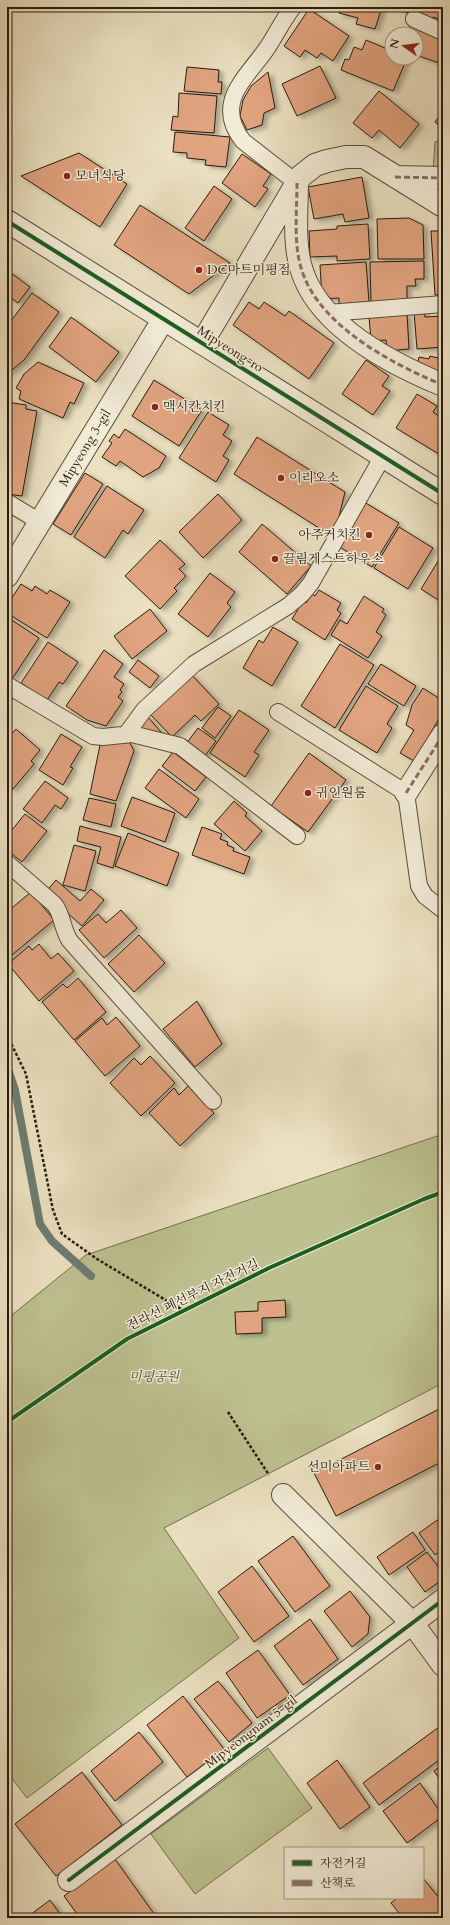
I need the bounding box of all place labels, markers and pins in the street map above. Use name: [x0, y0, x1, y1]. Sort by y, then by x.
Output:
place label: 모녀식당: [75, 167, 126, 185]
marker: 모녀식당: [62, 171, 72, 181]
place label: DC마트미평점: [207, 261, 290, 279]
marker: DC마트미평점: [194, 265, 204, 275]
place label: 맥시칸치킨: [163, 398, 226, 416]
marker: 맥시칸치킨: [150, 402, 160, 412]
place label: 이리오소: [289, 469, 340, 487]
marker: 이리오소: [276, 473, 286, 483]
place label: 아주커치킨: [298, 526, 361, 544]
marker: 아주커치킨: [364, 530, 374, 540]
place label: 끌림게스트하우스: [283, 550, 384, 568]
marker: 끌림게스트하우스: [270, 554, 280, 564]
place label: 귀인원룸: [316, 784, 367, 802]
marker: 귀인원룸: [303, 788, 313, 798]
place label: 선미아파트: [307, 1458, 370, 1476]
marker: 선미아파트: [373, 1462, 383, 1472]

